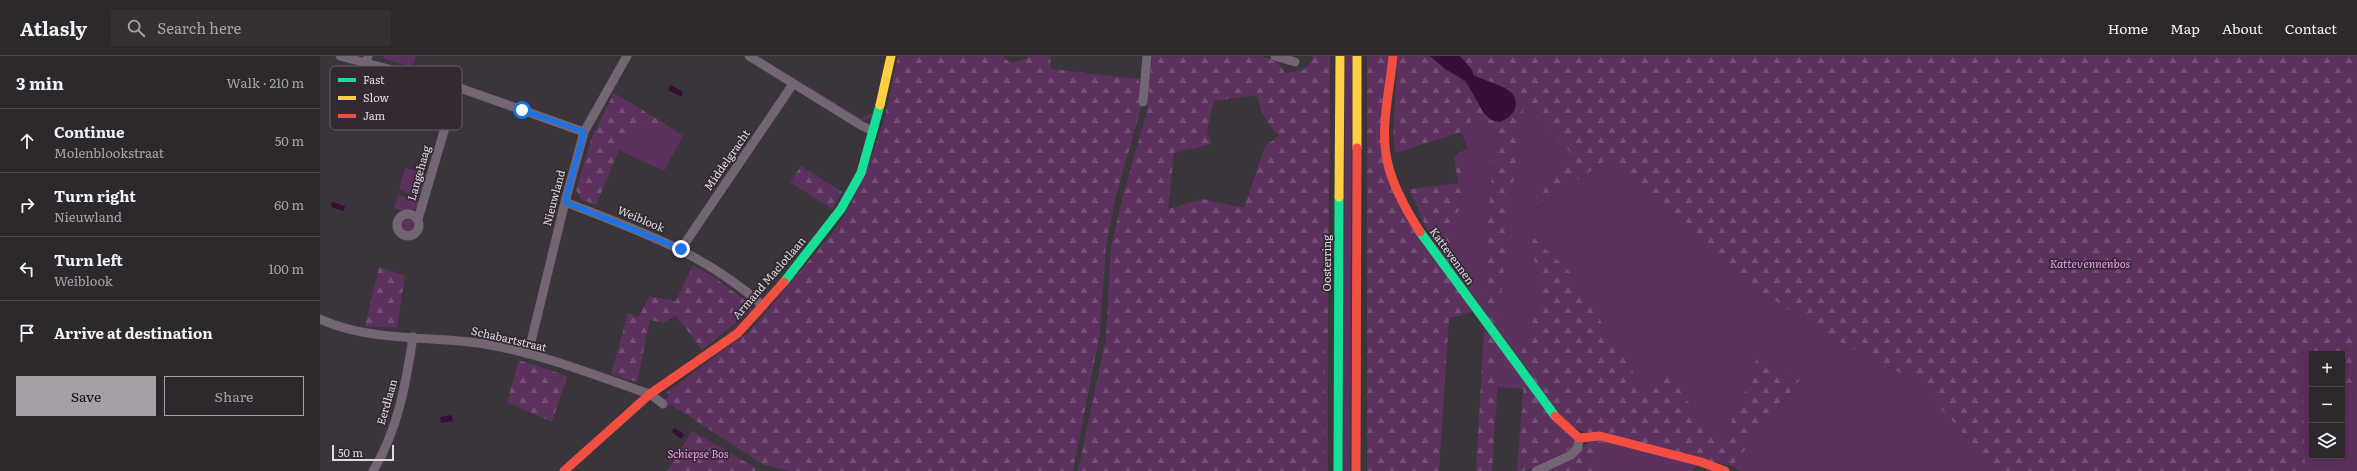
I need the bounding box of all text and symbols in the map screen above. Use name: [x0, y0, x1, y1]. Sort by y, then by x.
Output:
search box: [111, 10, 391, 46]
text: Atlasly: [20, 14, 87, 42]
text: Search here: [157, 16, 241, 39]
icon: search: [125, 17, 147, 39]
text: Home: [2108, 18, 2148, 38]
text: Map: [2170, 18, 2200, 38]
text: About: [2222, 18, 2263, 38]
text: Contact: [2285, 18, 2337, 38]
legend: [330, 66, 462, 130]
text: 3 min: [16, 70, 64, 95]
text: Fast: [363, 71, 385, 87]
text: Walk · 210 m: [227, 73, 304, 92]
text: Slow: [363, 89, 389, 105]
route start: [513, 101, 531, 119]
text: Jam: [363, 107, 386, 123]
text: Continue: [54, 120, 124, 143]
street label: Middelgracht: [699, 125, 753, 193]
icon: ahead: [16, 130, 38, 152]
text: 50 m: [275, 131, 304, 150]
street label: Langehaag: [403, 142, 434, 202]
text: Molenblookstraat: [54, 143, 164, 162]
street label: Nieuwland: [538, 168, 568, 228]
text: Turn right: [54, 184, 136, 207]
icon: right: [16, 194, 38, 216]
text: 60 m: [274, 195, 304, 214]
street label: Weiblook: [615, 201, 668, 235]
text: Nieuwland: [54, 207, 122, 226]
street label: Kattevennen: [1427, 224, 1479, 287]
street label: Armand Maclotlaan: [728, 233, 809, 322]
street label: Oosterring: [1318, 234, 1334, 291]
route end: [672, 240, 690, 258]
text: Turn left: [54, 248, 123, 271]
park label: Kattevennenbos: [2050, 255, 2130, 271]
icon: left: [16, 258, 38, 280]
text: 100 m: [268, 259, 304, 278]
text: Weiblook: [54, 271, 113, 290]
text: Arrive at destination: [54, 321, 213, 344]
icon: arrive: [16, 322, 38, 344]
street label: Schabartstraat: [470, 322, 549, 355]
map controls: [2309, 351, 2345, 459]
button: +: [2309, 351, 2345, 387]
button: Save: [16, 376, 156, 416]
button: Share: [164, 376, 304, 416]
street label: Eerdlaan: [372, 377, 400, 427]
button: −: [2309, 387, 2345, 423]
button: layers: [2309, 423, 2345, 459]
scale bar: [332, 443, 394, 462]
text: 50 m: [338, 444, 363, 460]
park label: Schiepse Bos: [668, 445, 729, 461]

